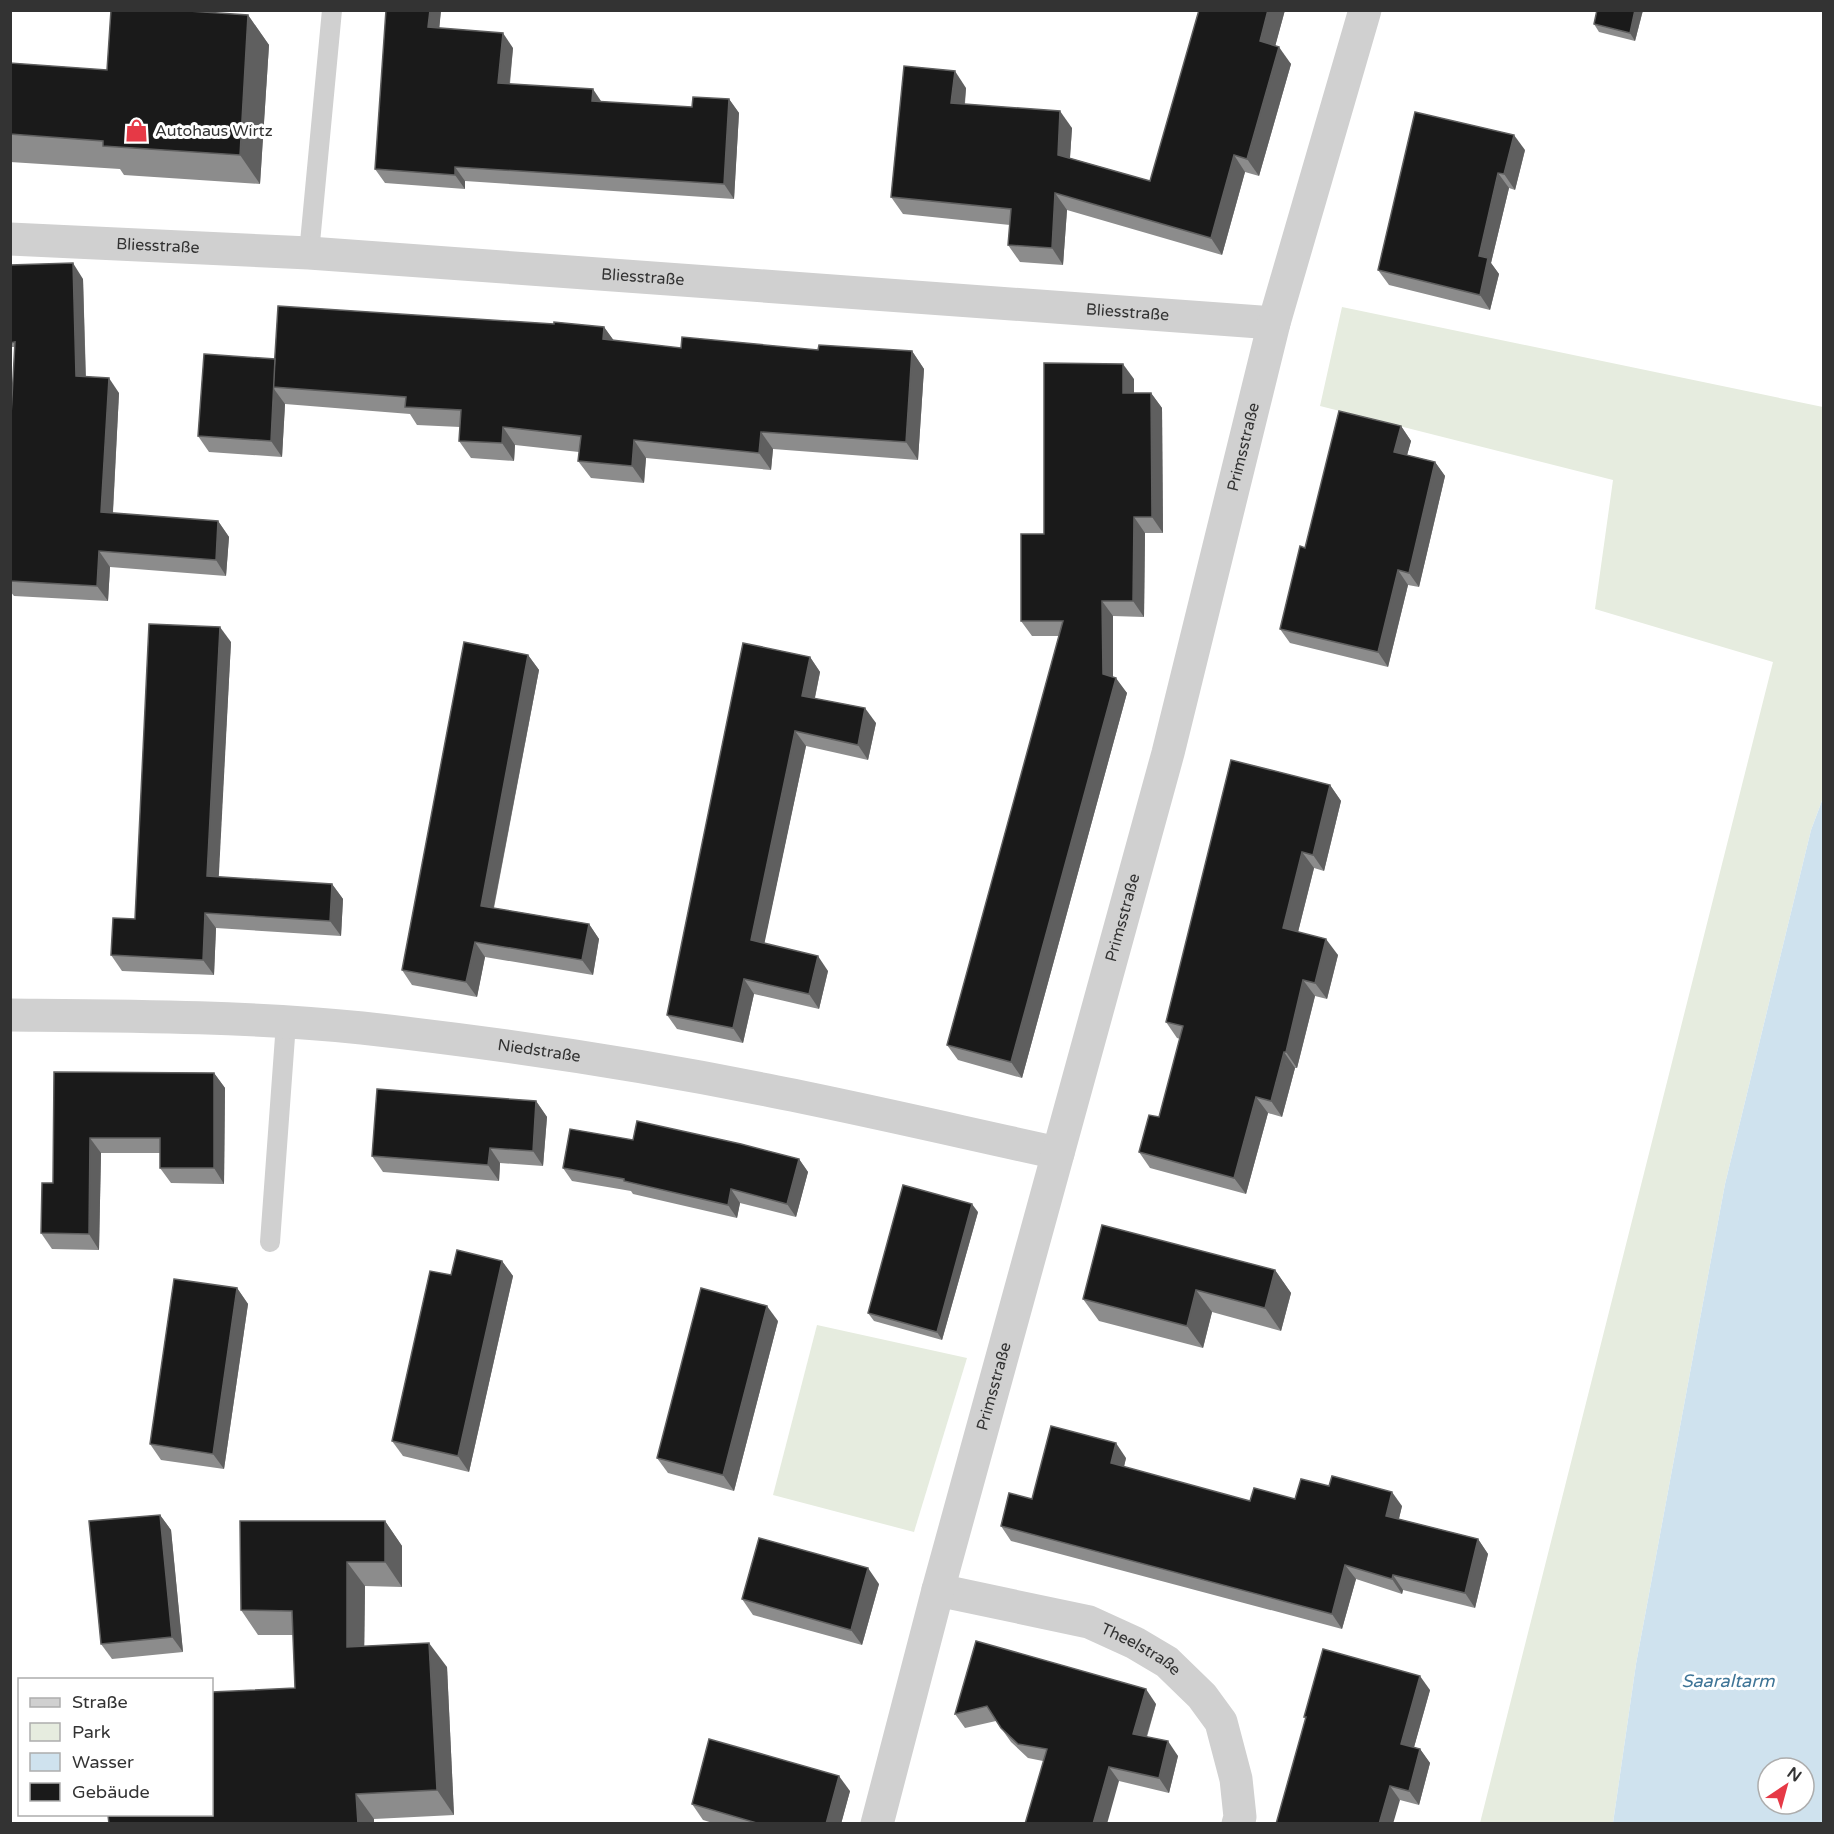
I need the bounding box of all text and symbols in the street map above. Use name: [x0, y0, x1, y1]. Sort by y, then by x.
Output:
shop icon: Autohaus Wirtz: [124, 118, 150, 144]
place label: Autohaus Wirtz: [155, 121, 273, 141]
street label: Bliesstraße: [116, 234, 200, 258]
street label: Bliesstraße: [600, 264, 685, 290]
street label: Bliesstraße: [1085, 299, 1170, 325]
street label: Primsstraße: [1223, 401, 1264, 493]
street label: Primsstraße: [1101, 871, 1144, 964]
street label: Niedstraße: [496, 1035, 582, 1067]
street label: Primsstraße: [972, 1340, 1016, 1433]
street label: Theelstraße: [1098, 1619, 1185, 1680]
water label: Saaraltarm: [1681, 1670, 1775, 1692]
legend: [18, 1678, 213, 1816]
text: Straße: [72, 1691, 128, 1713]
text: Park: [72, 1721, 111, 1743]
text: Wasser: [72, 1751, 134, 1773]
north arrow: [1756, 1756, 1816, 1816]
text: N: [1783, 1763, 1805, 1787]
text: Gebäude: [72, 1781, 150, 1803]

